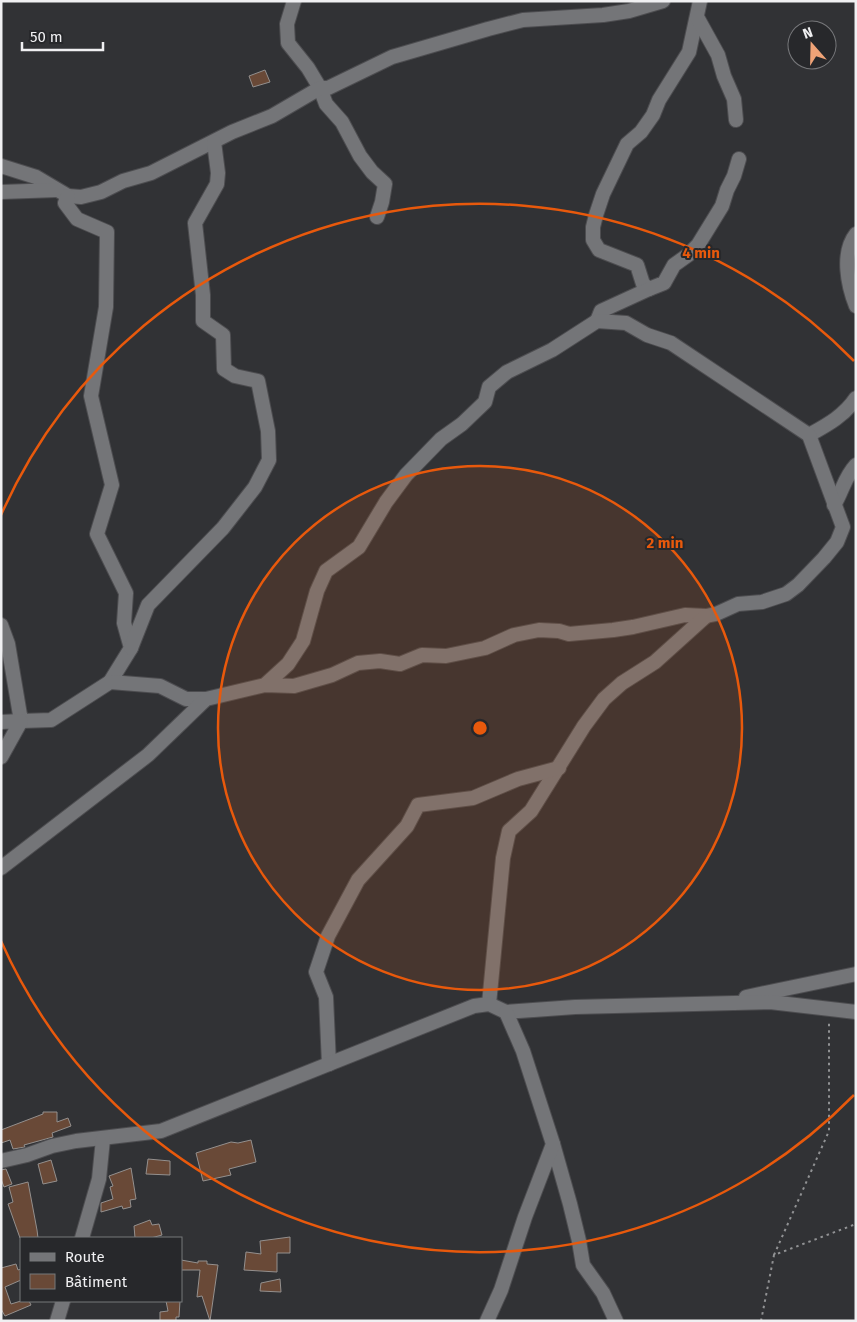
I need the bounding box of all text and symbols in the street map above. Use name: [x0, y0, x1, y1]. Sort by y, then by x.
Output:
scale bar: [22, 20, 104, 52]
north arrow: [787, 20, 837, 70]
text: N: [800, 24, 815, 43]
text: 50 m: [30, 28, 63, 46]
text: 4 min: [682, 244, 720, 262]
text: 2 min: [647, 534, 683, 552]
centre of rings: [471, 719, 489, 737]
legend: [20, 1237, 182, 1302]
text: Route: [65, 1248, 105, 1266]
text: Bâtiment: [65, 1273, 128, 1291]

